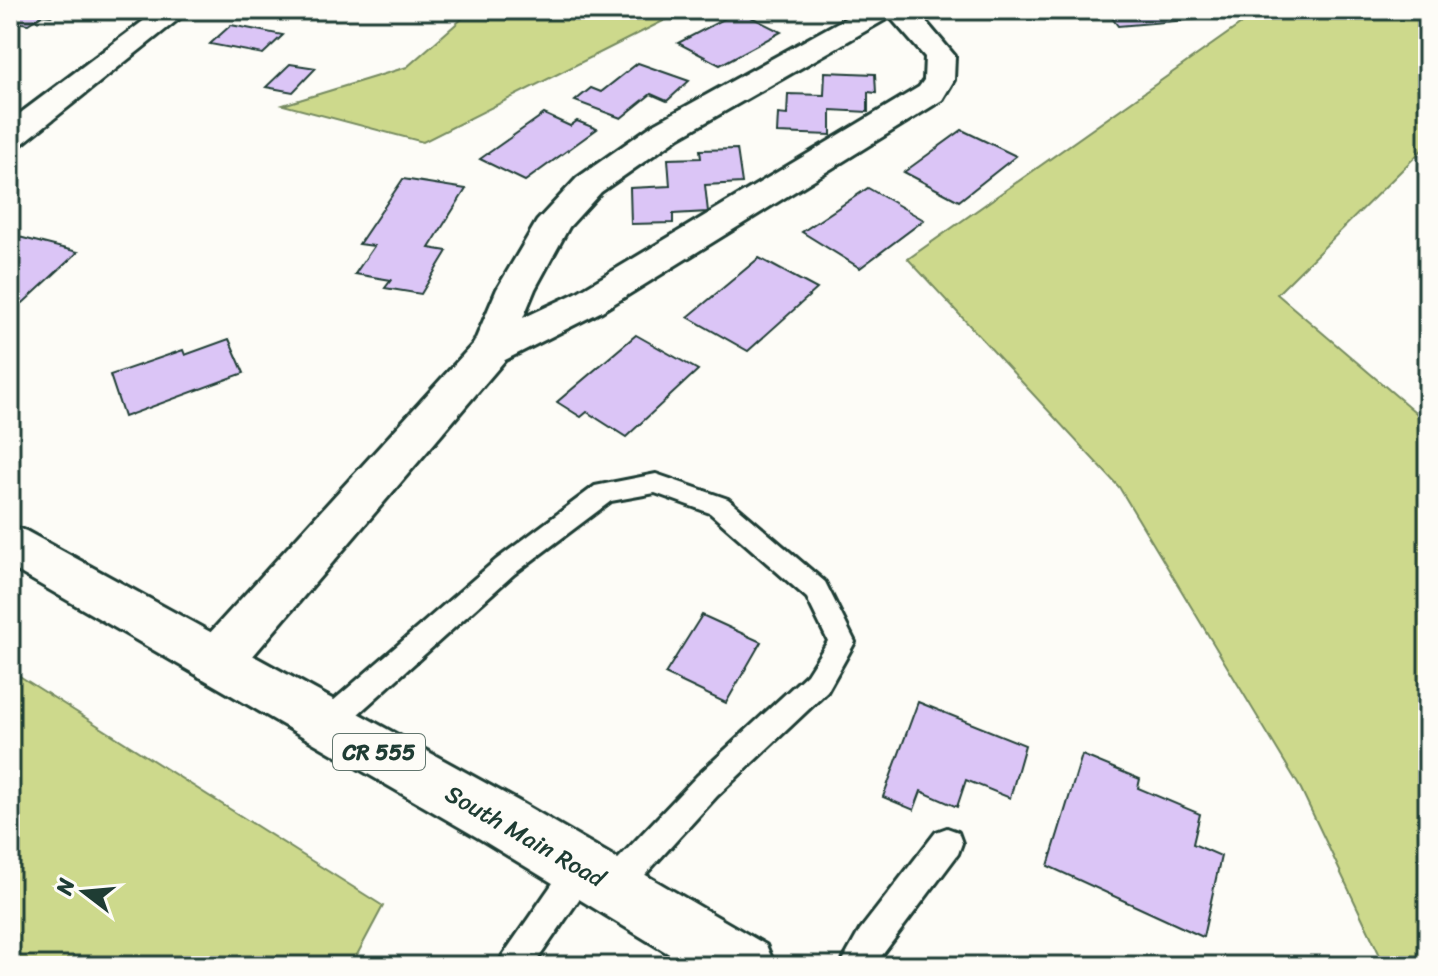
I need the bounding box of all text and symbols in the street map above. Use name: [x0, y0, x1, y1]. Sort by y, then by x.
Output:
road number: CR 555: [333, 734, 425, 770]
street label: South Main Road: [437, 773, 615, 900]
north arrow: [44, 852, 124, 932]
text: N: [44, 873, 86, 900]

